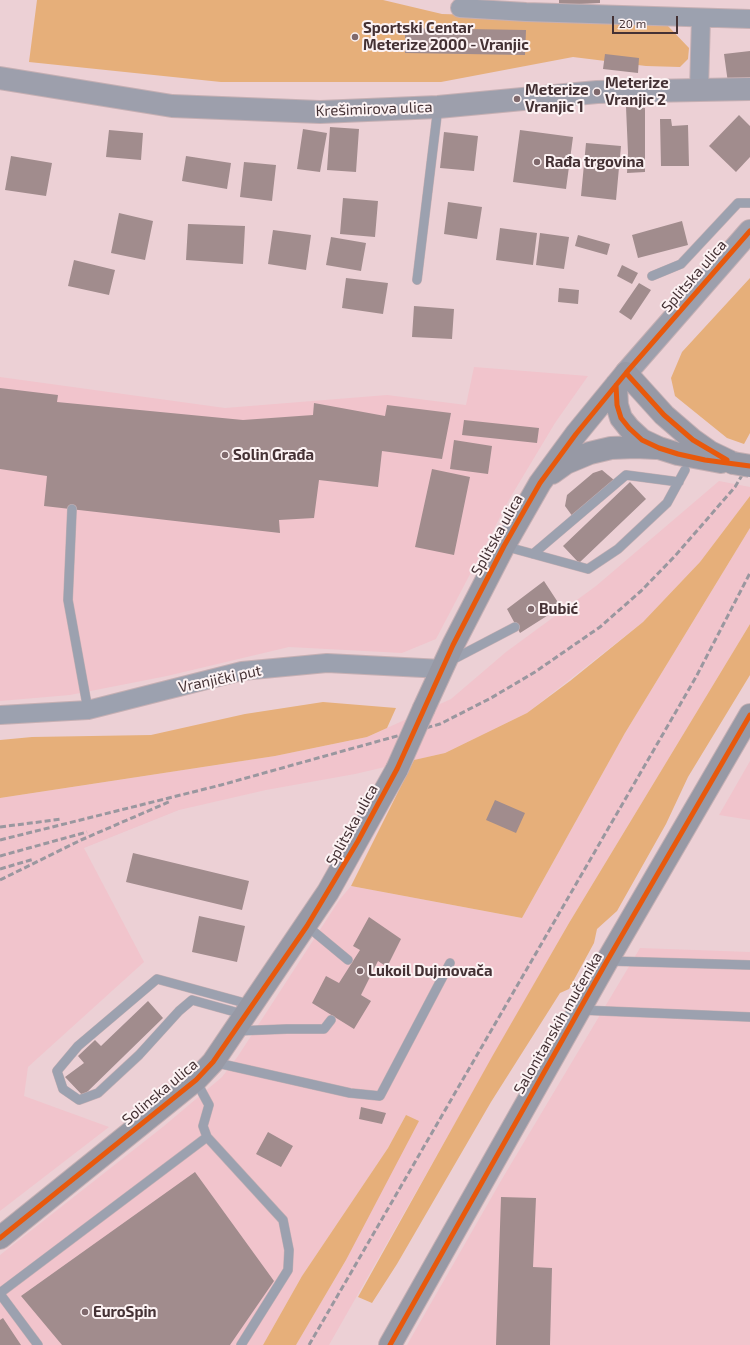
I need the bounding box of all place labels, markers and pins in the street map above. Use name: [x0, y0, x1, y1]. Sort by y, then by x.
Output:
place label: Sportski Centar Meterize 2000 - Vranjic: [363, 19, 529, 54]
marker: Sportski Centar Meterize 2000 - Vranjic: [350, 32, 360, 42]
place label: Meterize Vranjic 2: [605, 74, 669, 109]
place label: Meterize Vranjic 1: [525, 81, 589, 116]
marker: Meterize Vranjic 2: [592, 87, 602, 97]
marker: Meterize Vranjic 1: [512, 94, 522, 104]
place label: Rađa trgovina: [545, 153, 644, 171]
marker: Rađa trgovina: [532, 157, 542, 167]
place label: Solin Građa: [233, 446, 314, 464]
marker: Solin Građa: [220, 450, 230, 460]
place label: Bubić: [539, 600, 578, 618]
marker: Bubić: [526, 604, 536, 614]
place label: Lukoil Dujmovača: [368, 962, 493, 980]
marker: Lukoil Dujmovača: [355, 966, 365, 976]
place label: EuroSpin: [93, 1303, 157, 1321]
marker: EuroSpin: [80, 1307, 90, 1317]

